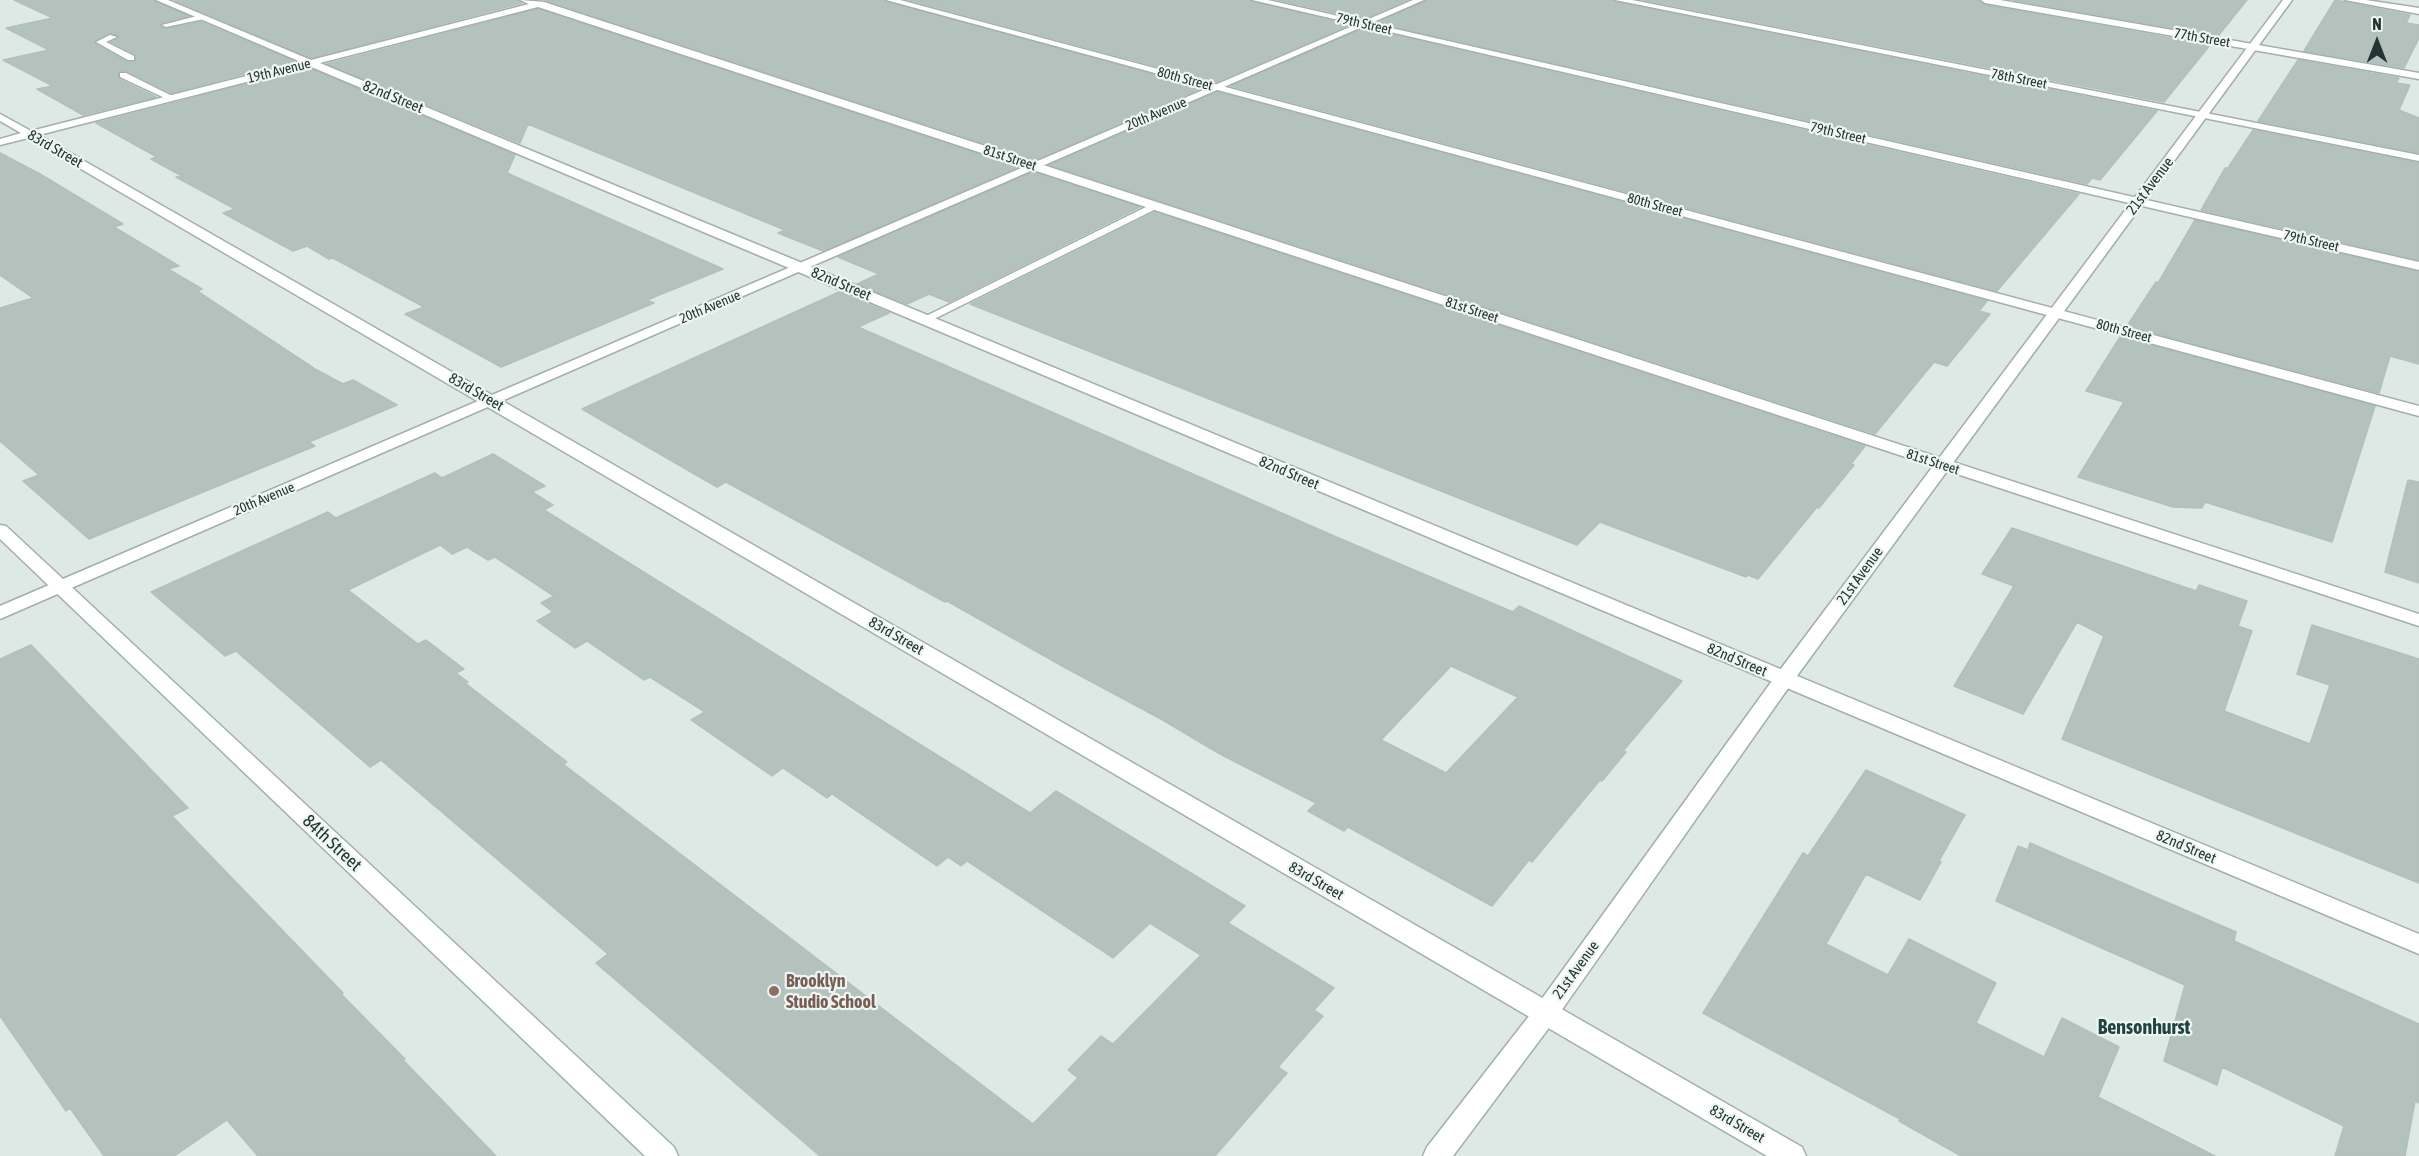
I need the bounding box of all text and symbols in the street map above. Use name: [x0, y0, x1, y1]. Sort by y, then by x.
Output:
street label: 79th Street: [1335, 9, 1393, 39]
north arrow: [2347, 12, 2407, 72]
text: N: [2372, 15, 2382, 33]
street label: 77th Street: [2173, 25, 2231, 51]
street label: 19th Avenue: [246, 55, 312, 87]
street label: 80th Street: [1155, 64, 1215, 94]
street label: 78th Street: [1990, 65, 2048, 93]
street label: 82nd Street: [360, 77, 426, 117]
street label: 20th Avenue: [1123, 94, 1189, 134]
street label: 79th Street: [1809, 118, 1867, 148]
street label: 83rd Street: [24, 126, 86, 172]
street label: 81st Street: [981, 142, 1039, 174]
street label: 21st Avenue: [2123, 154, 2177, 218]
street label: 80th Street: [1625, 190, 1685, 220]
street label: 79th Street: [2282, 226, 2340, 256]
street label: 82nd Street: [808, 263, 874, 305]
street label: 20th Avenue: [677, 287, 743, 327]
street label: 81st Street: [1443, 294, 1501, 326]
street label: 80th Street: [2094, 316, 2154, 346]
street label: 83rd Street: [445, 369, 507, 415]
street label: 81st Street: [1904, 446, 1962, 478]
street label: 82nd Street: [1256, 452, 1322, 494]
street label: 20th Avenue: [231, 479, 297, 519]
street label: 21st Avenue: [1833, 543, 1887, 609]
street label: 83rd Street: [865, 613, 927, 659]
street label: 82nd Street: [1704, 639, 1770, 681]
street label: 84th Street: [298, 810, 366, 876]
street label: 82nd Street: [2153, 826, 2219, 868]
street label: 83rd Street: [1285, 858, 1347, 904]
street label: 21st Avenue: [1549, 937, 1603, 1003]
place label: Brooklyn Studio School: [786, 970, 876, 1012]
marker: Brooklyn Studio School: [767, 984, 781, 998]
district label: Bensonhurst: [2098, 1016, 2190, 1040]
street label: 83rd Street: [1706, 1101, 1768, 1147]

